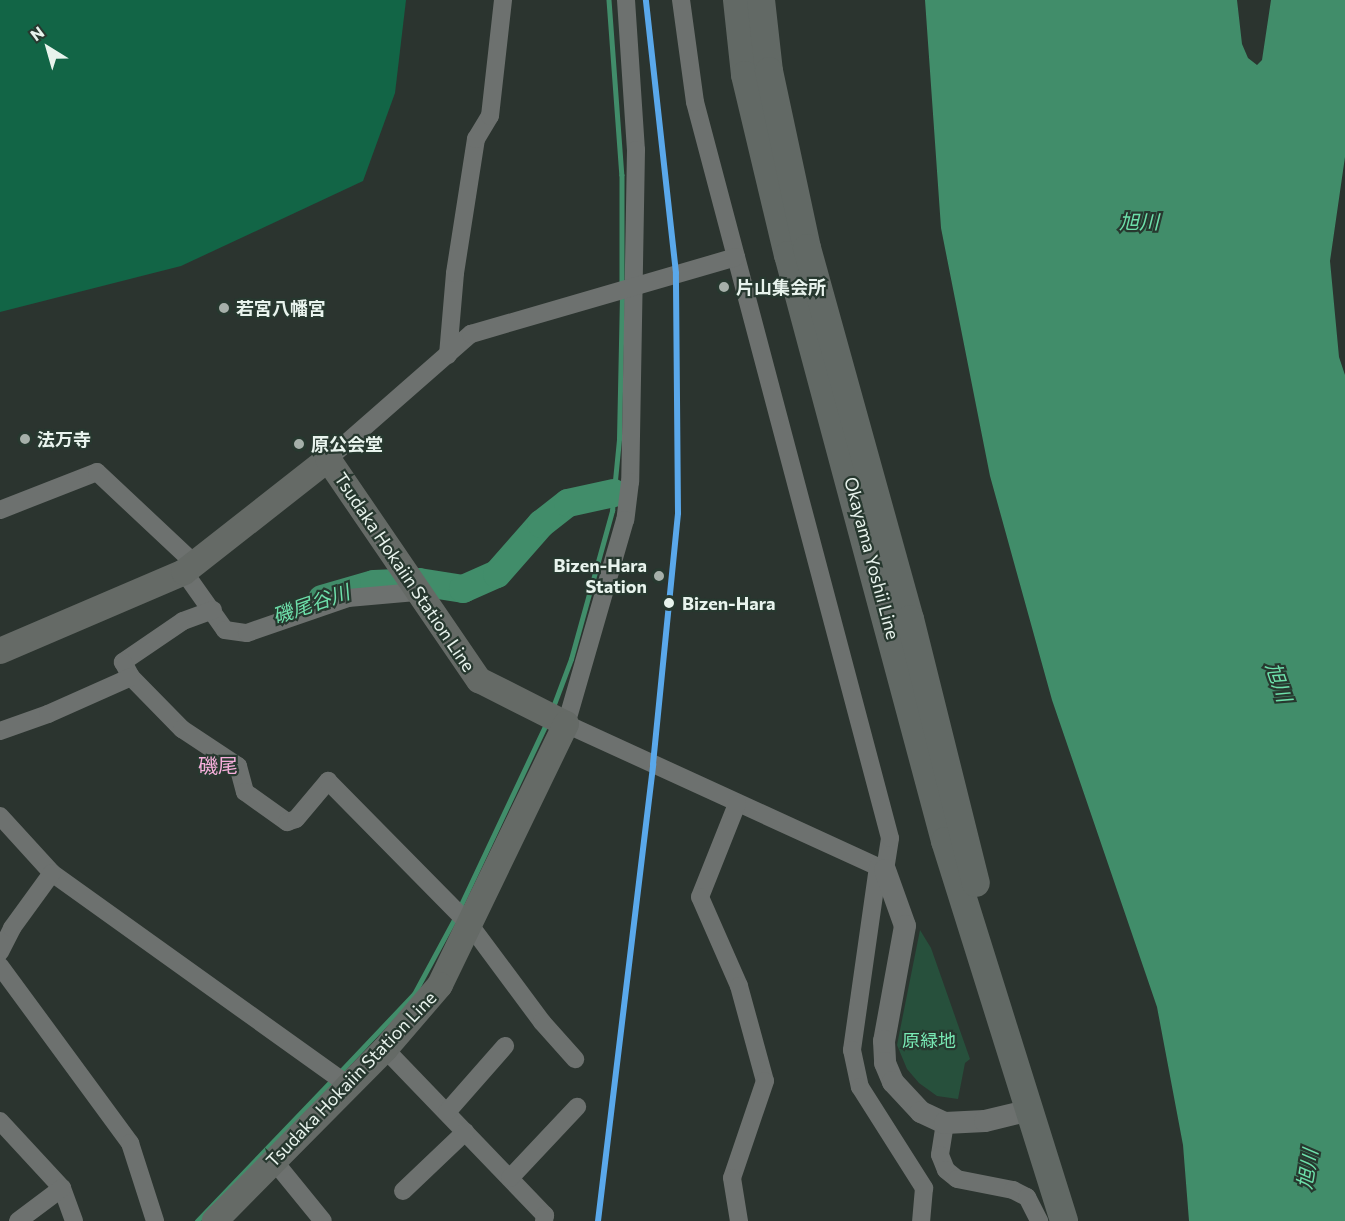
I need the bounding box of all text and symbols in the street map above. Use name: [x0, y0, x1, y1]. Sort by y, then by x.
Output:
north arrow: [18, 18, 78, 78]
text: N: [26, 22, 47, 44]
water label: 旭川: [1119, 209, 1159, 233]
place label: 片山集会所: [736, 276, 826, 298]
marker: 片山集会所: [717, 280, 731, 294]
place label: 若宮八幡宮: [236, 297, 326, 319]
marker: 若宮八幡宮: [217, 301, 231, 315]
place label: 法万寺: [37, 428, 91, 450]
marker: 法万寺: [18, 432, 32, 446]
place label: 原公会堂: [311, 433, 383, 455]
marker: 原公会堂: [292, 437, 306, 451]
street label: Tsudaka Hokaiin Station Line: [330, 468, 480, 676]
street label: Okayama Yoshii Line: [840, 474, 904, 642]
place label: Bizen-Hara Station: [554, 555, 647, 598]
marker: Bizen-Hara Station: [652, 569, 666, 583]
water label: 磯尾谷川: [269, 580, 353, 628]
place label: Bizen-Hara: [682, 592, 775, 614]
marker: Bizen-Hara: [660, 594, 678, 612]
water label: 旭川: [1261, 659, 1297, 705]
district label: 磯尾: [198, 753, 238, 777]
street label: Tsudaka Hokaiin Station Line: [261, 987, 441, 1171]
park label: 原緑地: [902, 1029, 956, 1051]
water label: 旭川: [1292, 1147, 1322, 1191]

